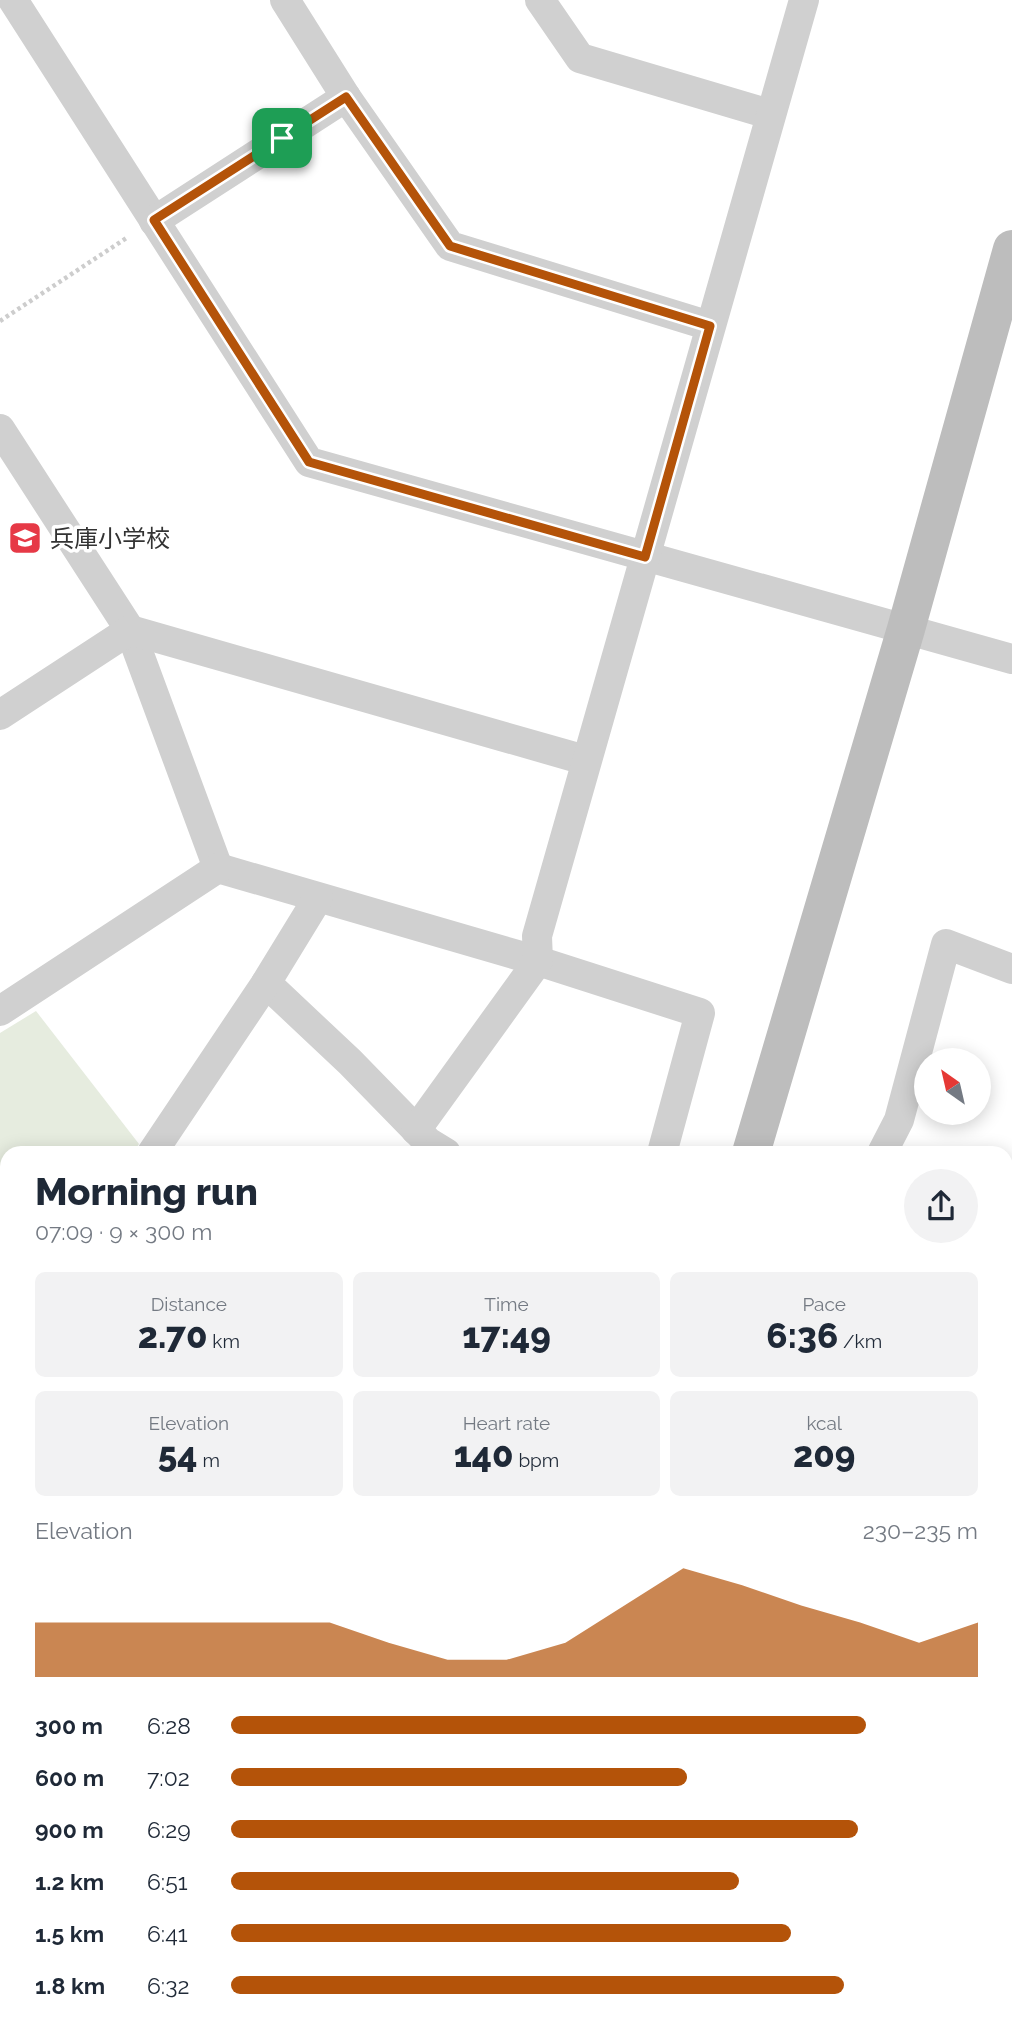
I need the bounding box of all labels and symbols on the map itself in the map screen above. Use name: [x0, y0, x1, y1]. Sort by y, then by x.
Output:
pin: [252, 108, 312, 168]
school or university icon: 兵庫小学校: [6, 519, 44, 557]
place label: 兵庫小学校: [50, 524, 170, 553]
north arrow: [914, 1048, 990, 1125]

